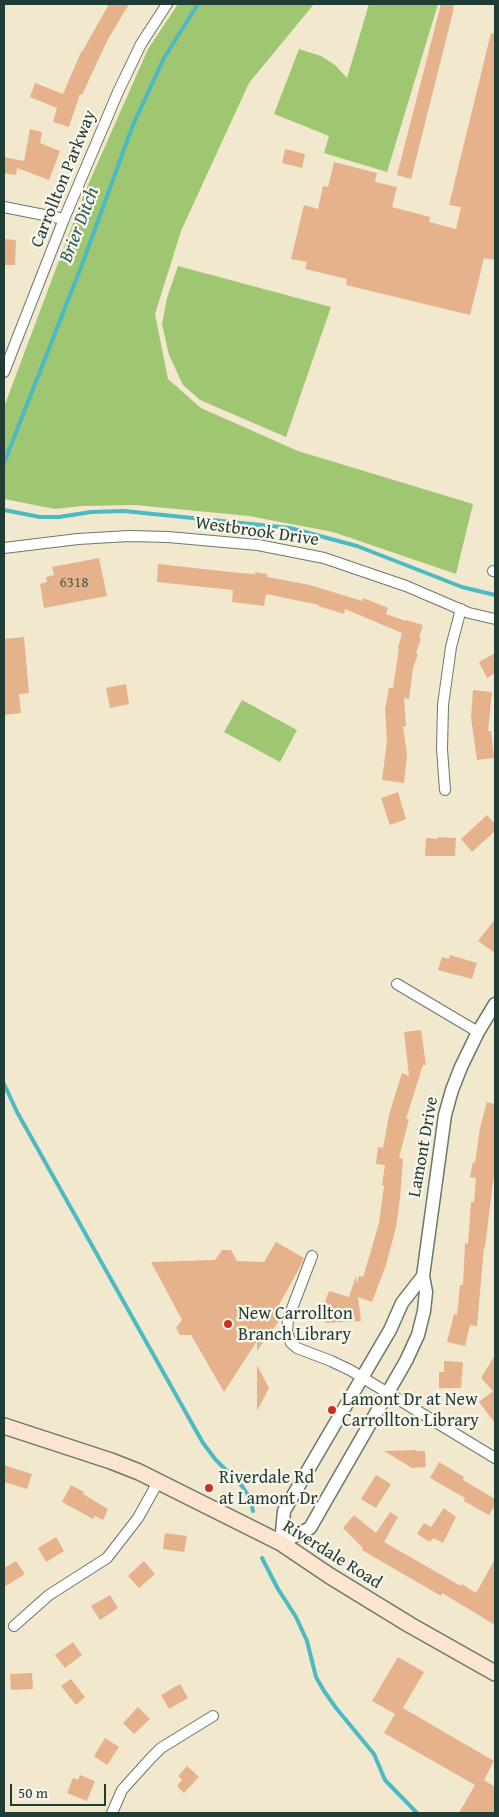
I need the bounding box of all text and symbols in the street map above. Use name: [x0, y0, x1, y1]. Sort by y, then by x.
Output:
street label: Carrollton Parkway: [27, 107, 101, 251]
water label: Brier Ditch: [55, 184, 105, 266]
street label: Westbrook Drive: [194, 513, 320, 551]
house number: 6318: [60, 574, 88, 592]
street label: Lamont Drive: [405, 1095, 443, 1199]
place label: New Carrollton Branch Library: [238, 1303, 353, 1346]
marker: New Carrollton Branch Library: [222, 1318, 234, 1330]
place label: Lamont Dr at New Carrollton Library: [342, 1389, 479, 1432]
marker: Lamont Dr at New Carrollton Library: [326, 1404, 338, 1416]
place label: Riverdale Rd at Lamont Dr: [219, 1467, 318, 1510]
marker: Riverdale Rd at Lamont Dr: [203, 1482, 215, 1494]
street label: Riverdale Road: [278, 1516, 386, 1594]
scale bar: [12, 1774, 109, 1806]
text: 50 m: [18, 1782, 48, 1803]

